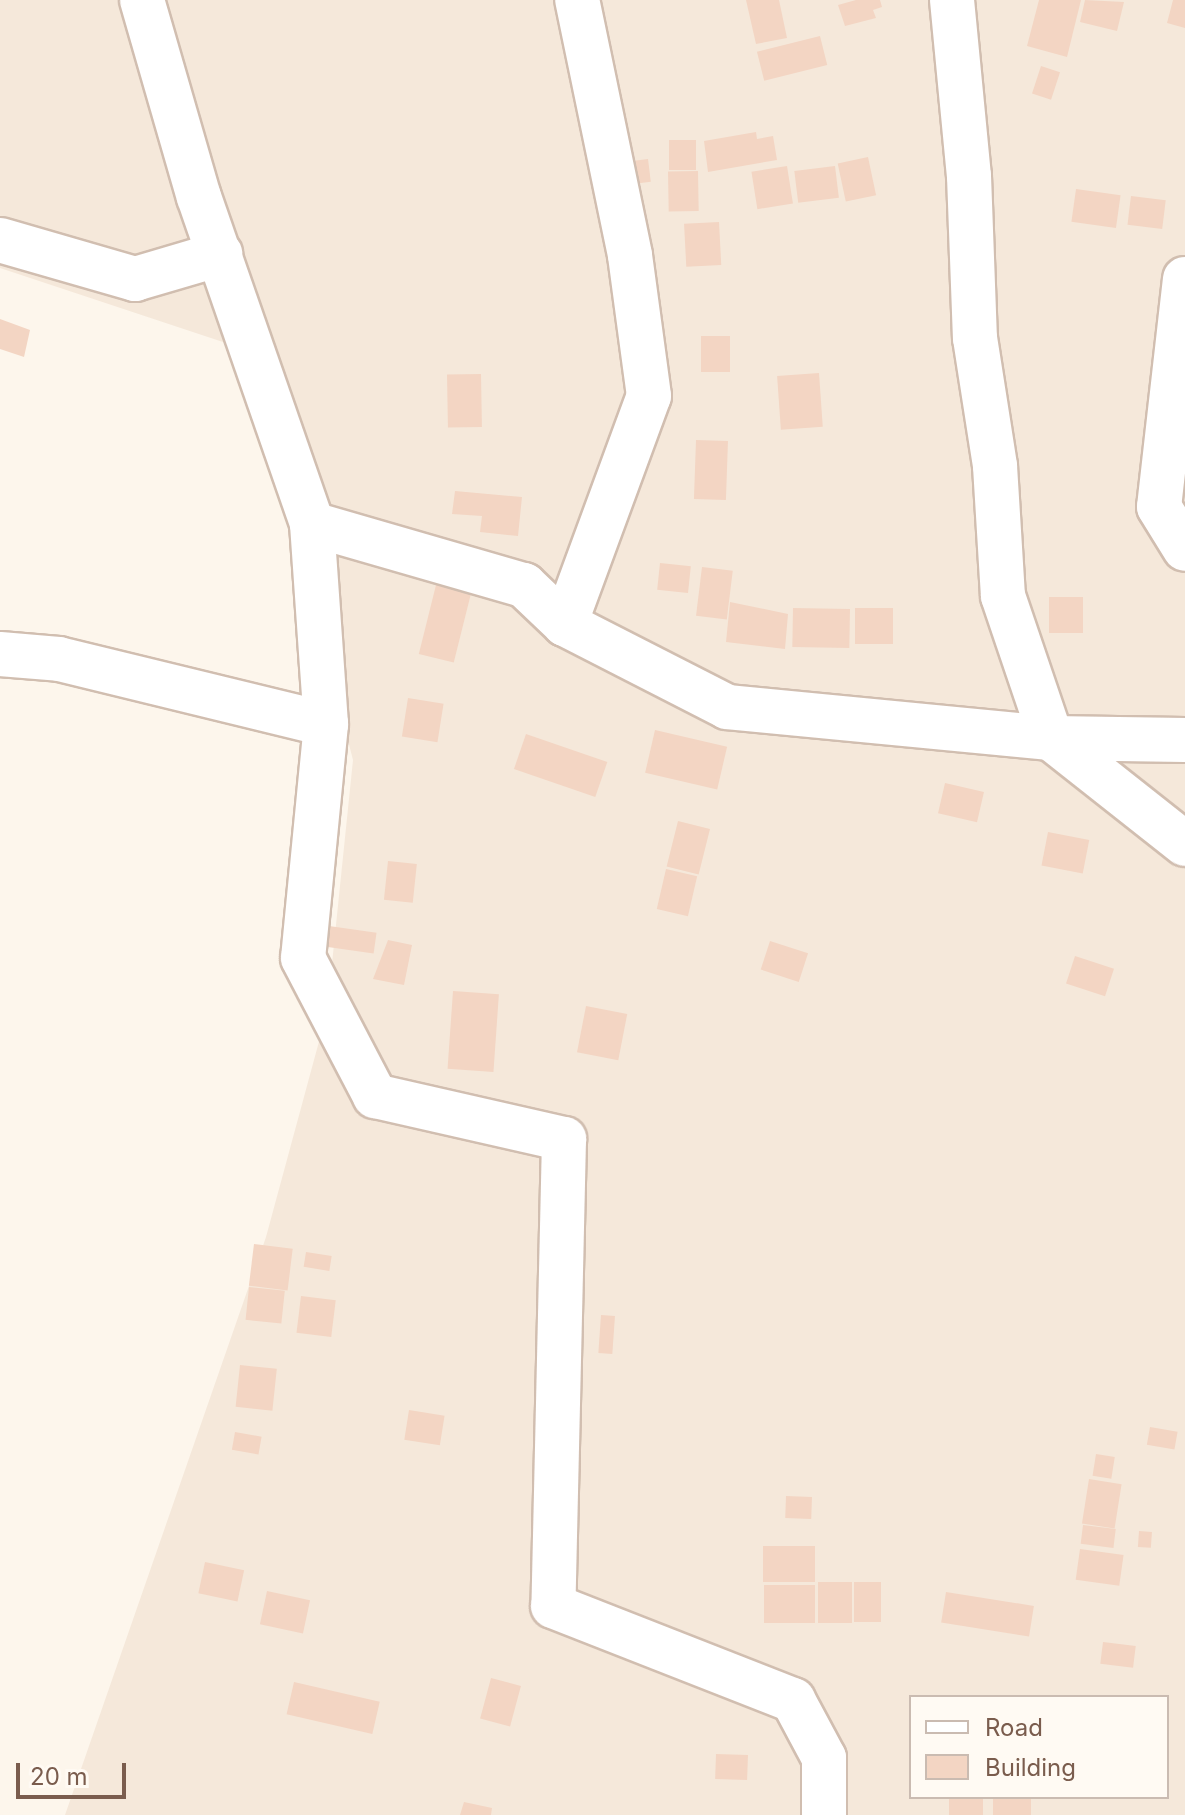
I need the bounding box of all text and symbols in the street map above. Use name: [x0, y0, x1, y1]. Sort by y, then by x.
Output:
legend: [909, 1695, 1169, 1799]
text: Road: [985, 1713, 1043, 1742]
scale bar: [20, 1747, 130, 1797]
text: Building: [985, 1753, 1076, 1782]
text: 20 m: [30, 1762, 88, 1791]

